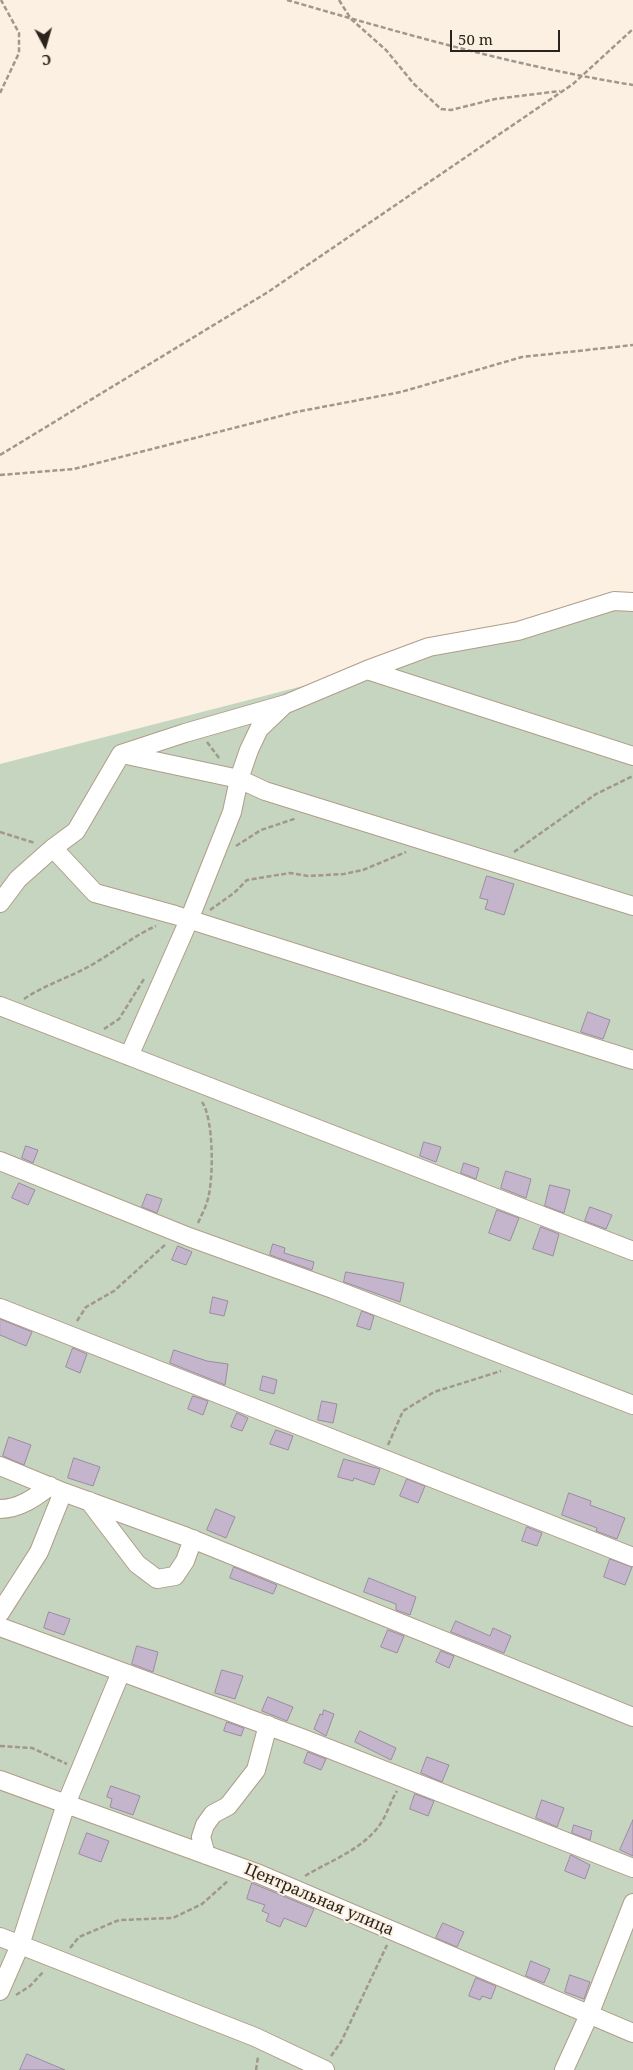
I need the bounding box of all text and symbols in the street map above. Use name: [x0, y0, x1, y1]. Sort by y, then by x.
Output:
north arrow: [20, 20, 70, 70]
scale bar: [453, 20, 563, 52]
text: 50 m: [458, 29, 493, 49]
text: С: [41, 50, 52, 70]
street label: Центральная улица: [241, 1860, 397, 1940]

